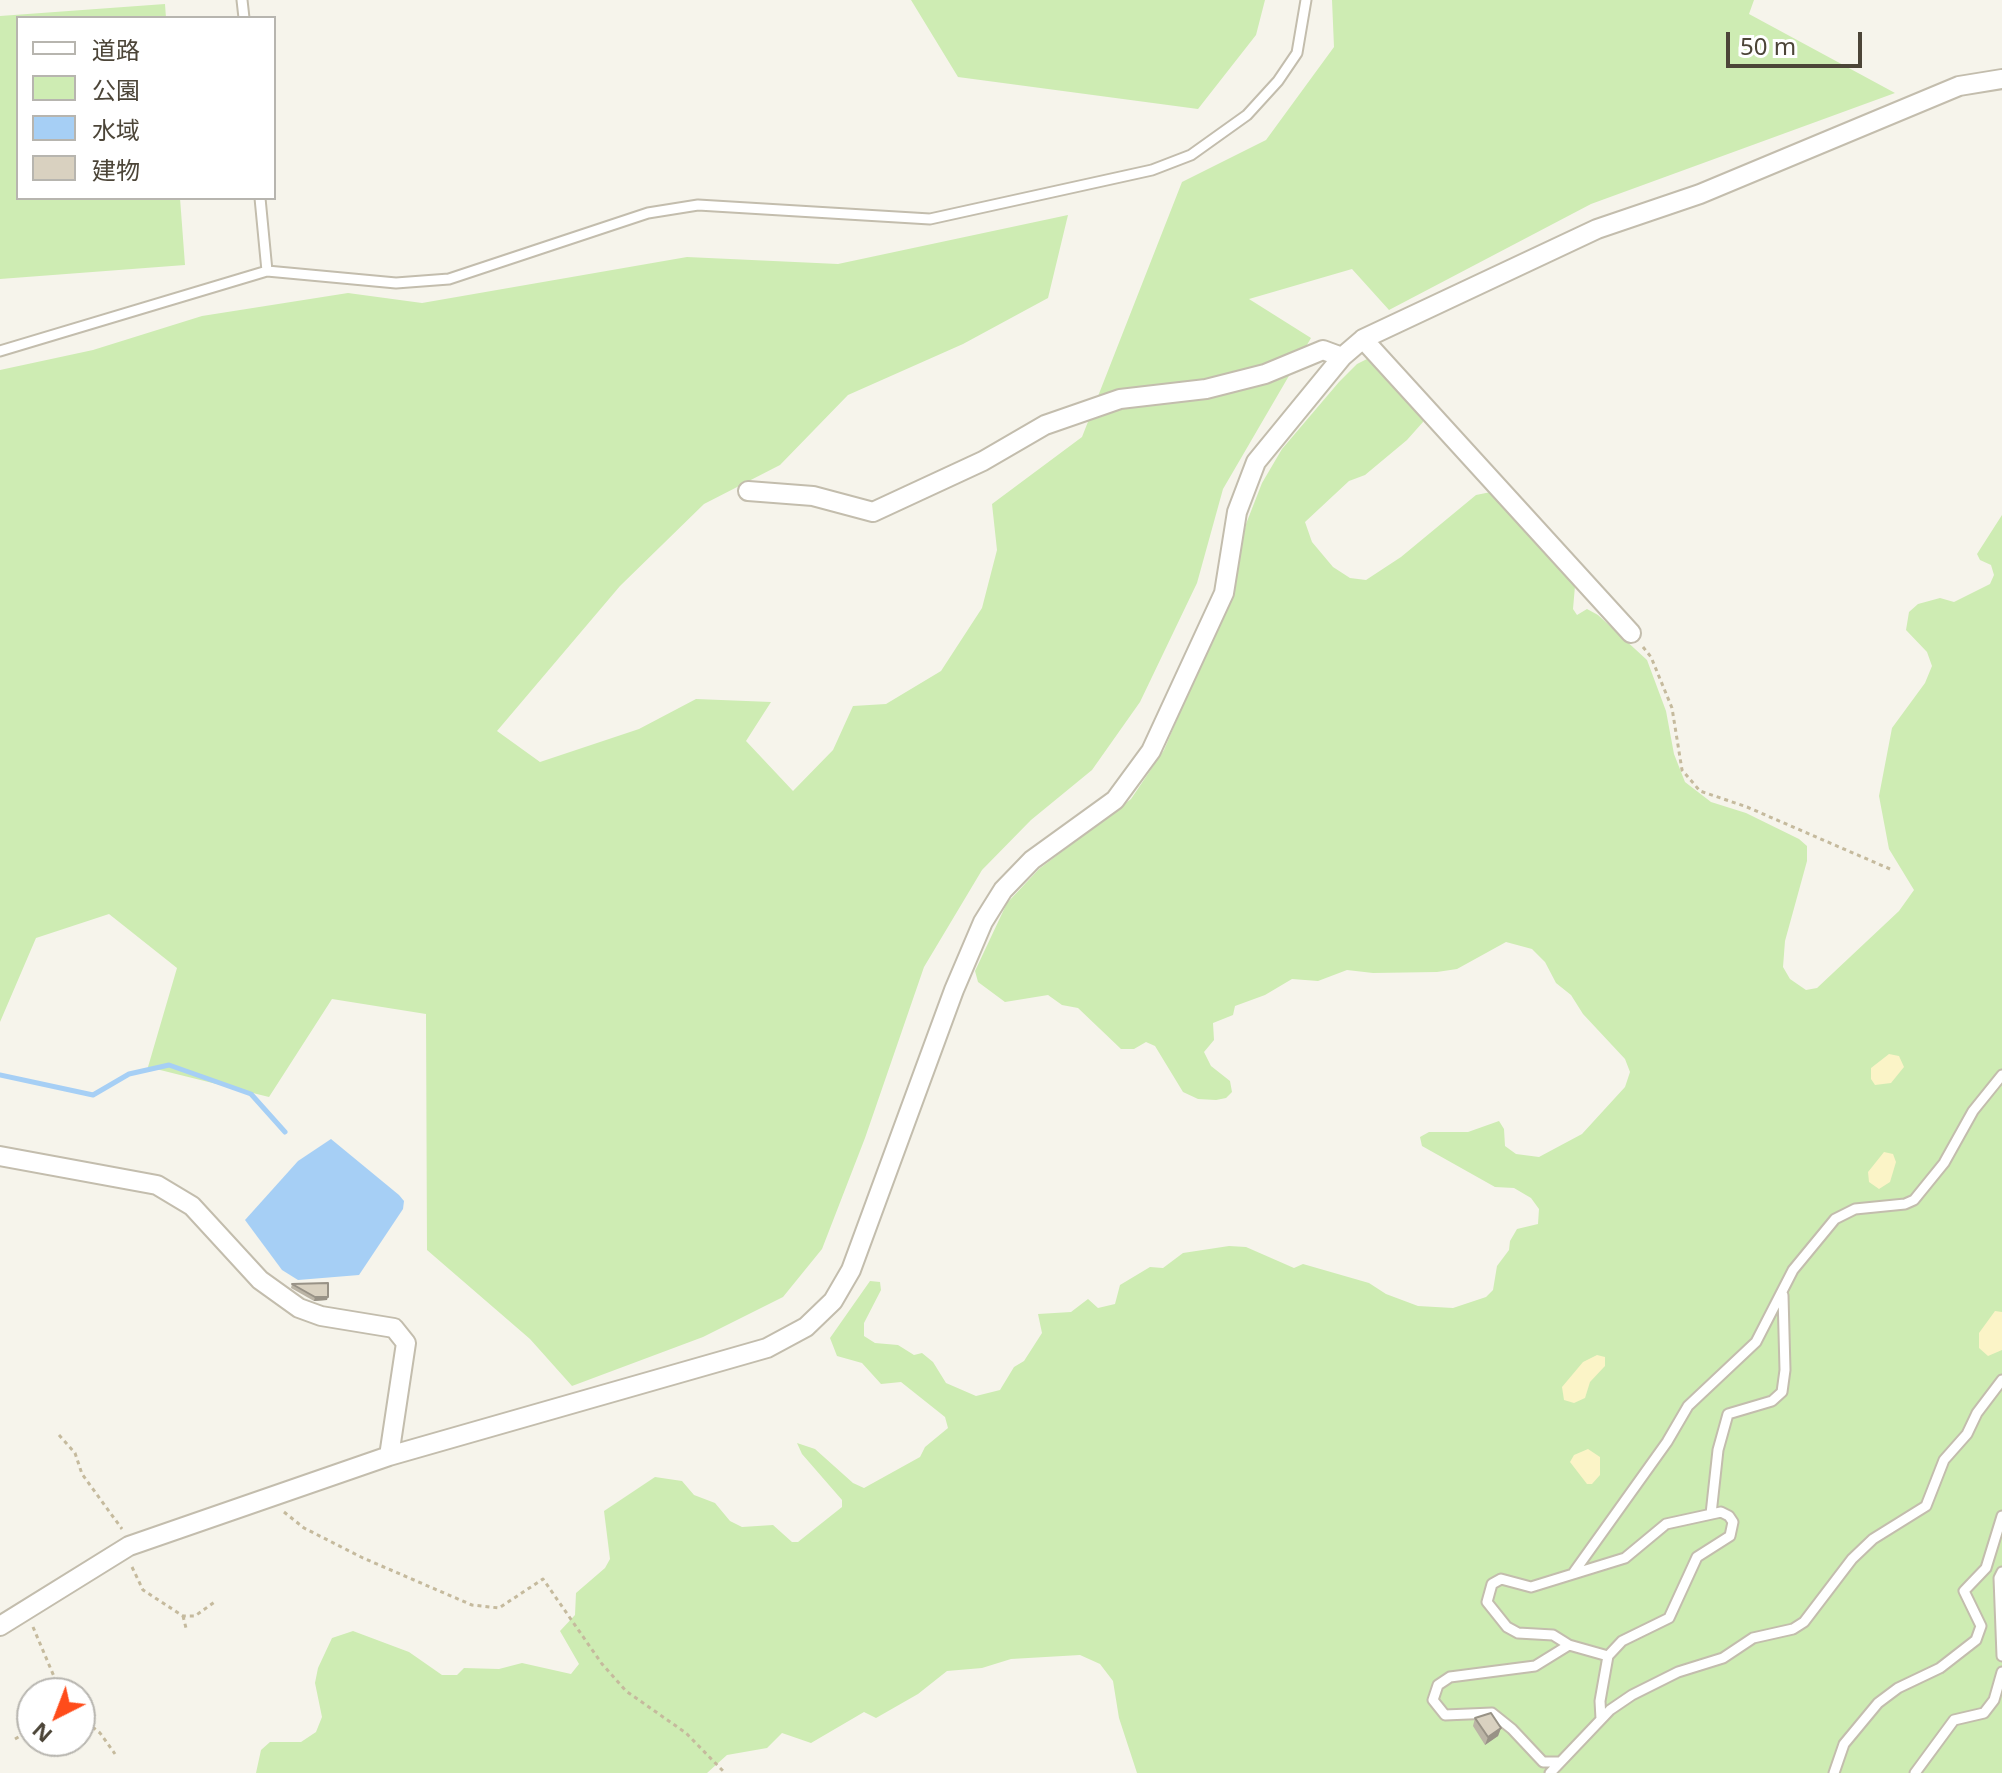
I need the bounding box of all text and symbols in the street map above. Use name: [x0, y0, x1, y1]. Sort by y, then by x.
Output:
legend: [16, 16, 276, 200]
scale bar: [1730, 16, 1866, 66]
text: 50 m: [1740, 29, 1796, 62]
text: 道路: [92, 33, 140, 66]
text: 公園: [92, 73, 140, 106]
text: 水域: [92, 113, 140, 146]
text: 建物: [92, 153, 140, 186]
north arrow: [16, 1677, 96, 1757]
text: N: [25, 1716, 58, 1750]

